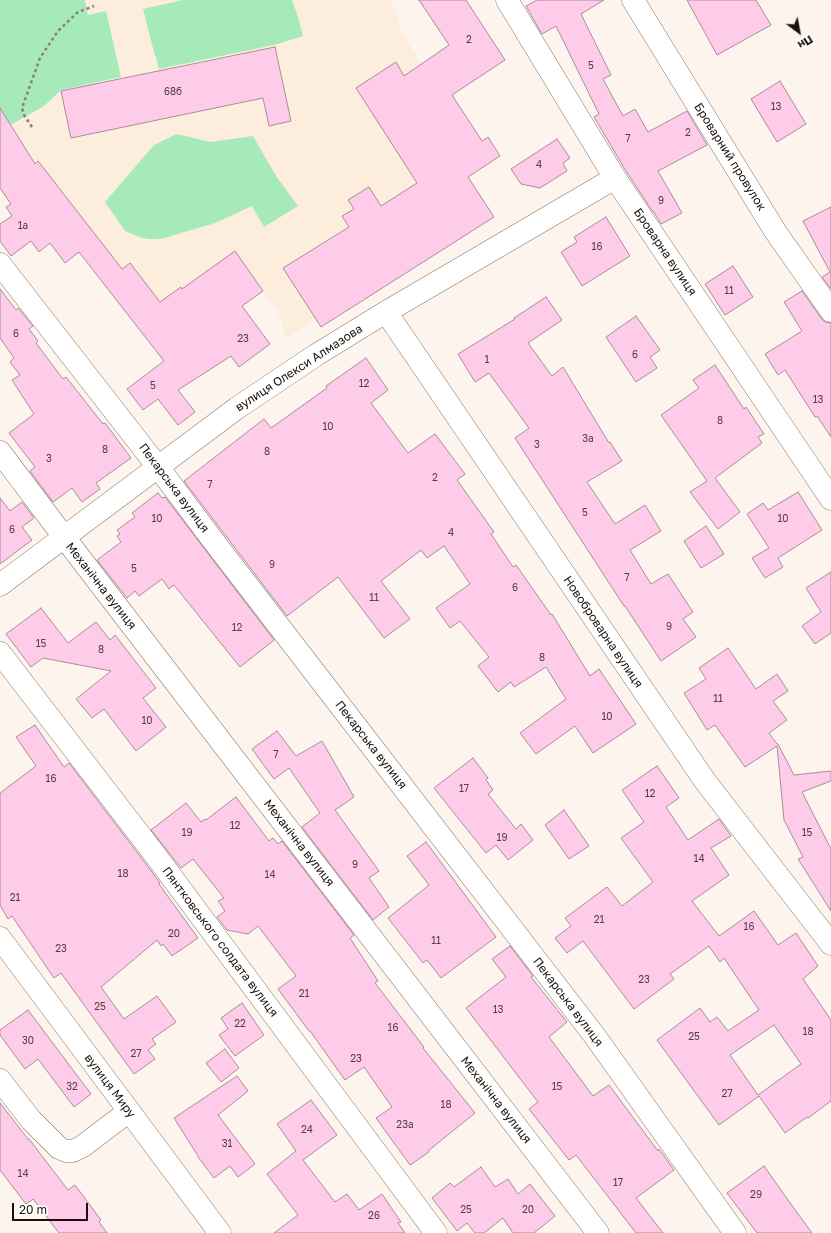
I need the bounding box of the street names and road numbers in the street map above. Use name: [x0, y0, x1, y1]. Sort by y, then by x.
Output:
street label: Броварний провулок: [691, 100, 769, 214]
street label: Броварна вулиця: [630, 206, 700, 298]
street label: вулиця Олекси Алмазова: [233, 322, 365, 414]
street label: Пекарська вулиця: [136, 441, 212, 535]
street label: Механічна вулиця: [63, 540, 139, 632]
street label: Новоброварна вулиця: [560, 573, 646, 691]
street label: Пекарська вулиця: [332, 698, 410, 792]
street label: Механічна вулиця: [261, 797, 337, 889]
street label: Пянтковського солдата вулиця: [159, 864, 281, 1020]
street label: Пекарська вулиця: [530, 955, 606, 1049]
street label: вулиця Миру: [81, 1051, 139, 1121]
street label: Механічна вулиця: [458, 1054, 534, 1146]

